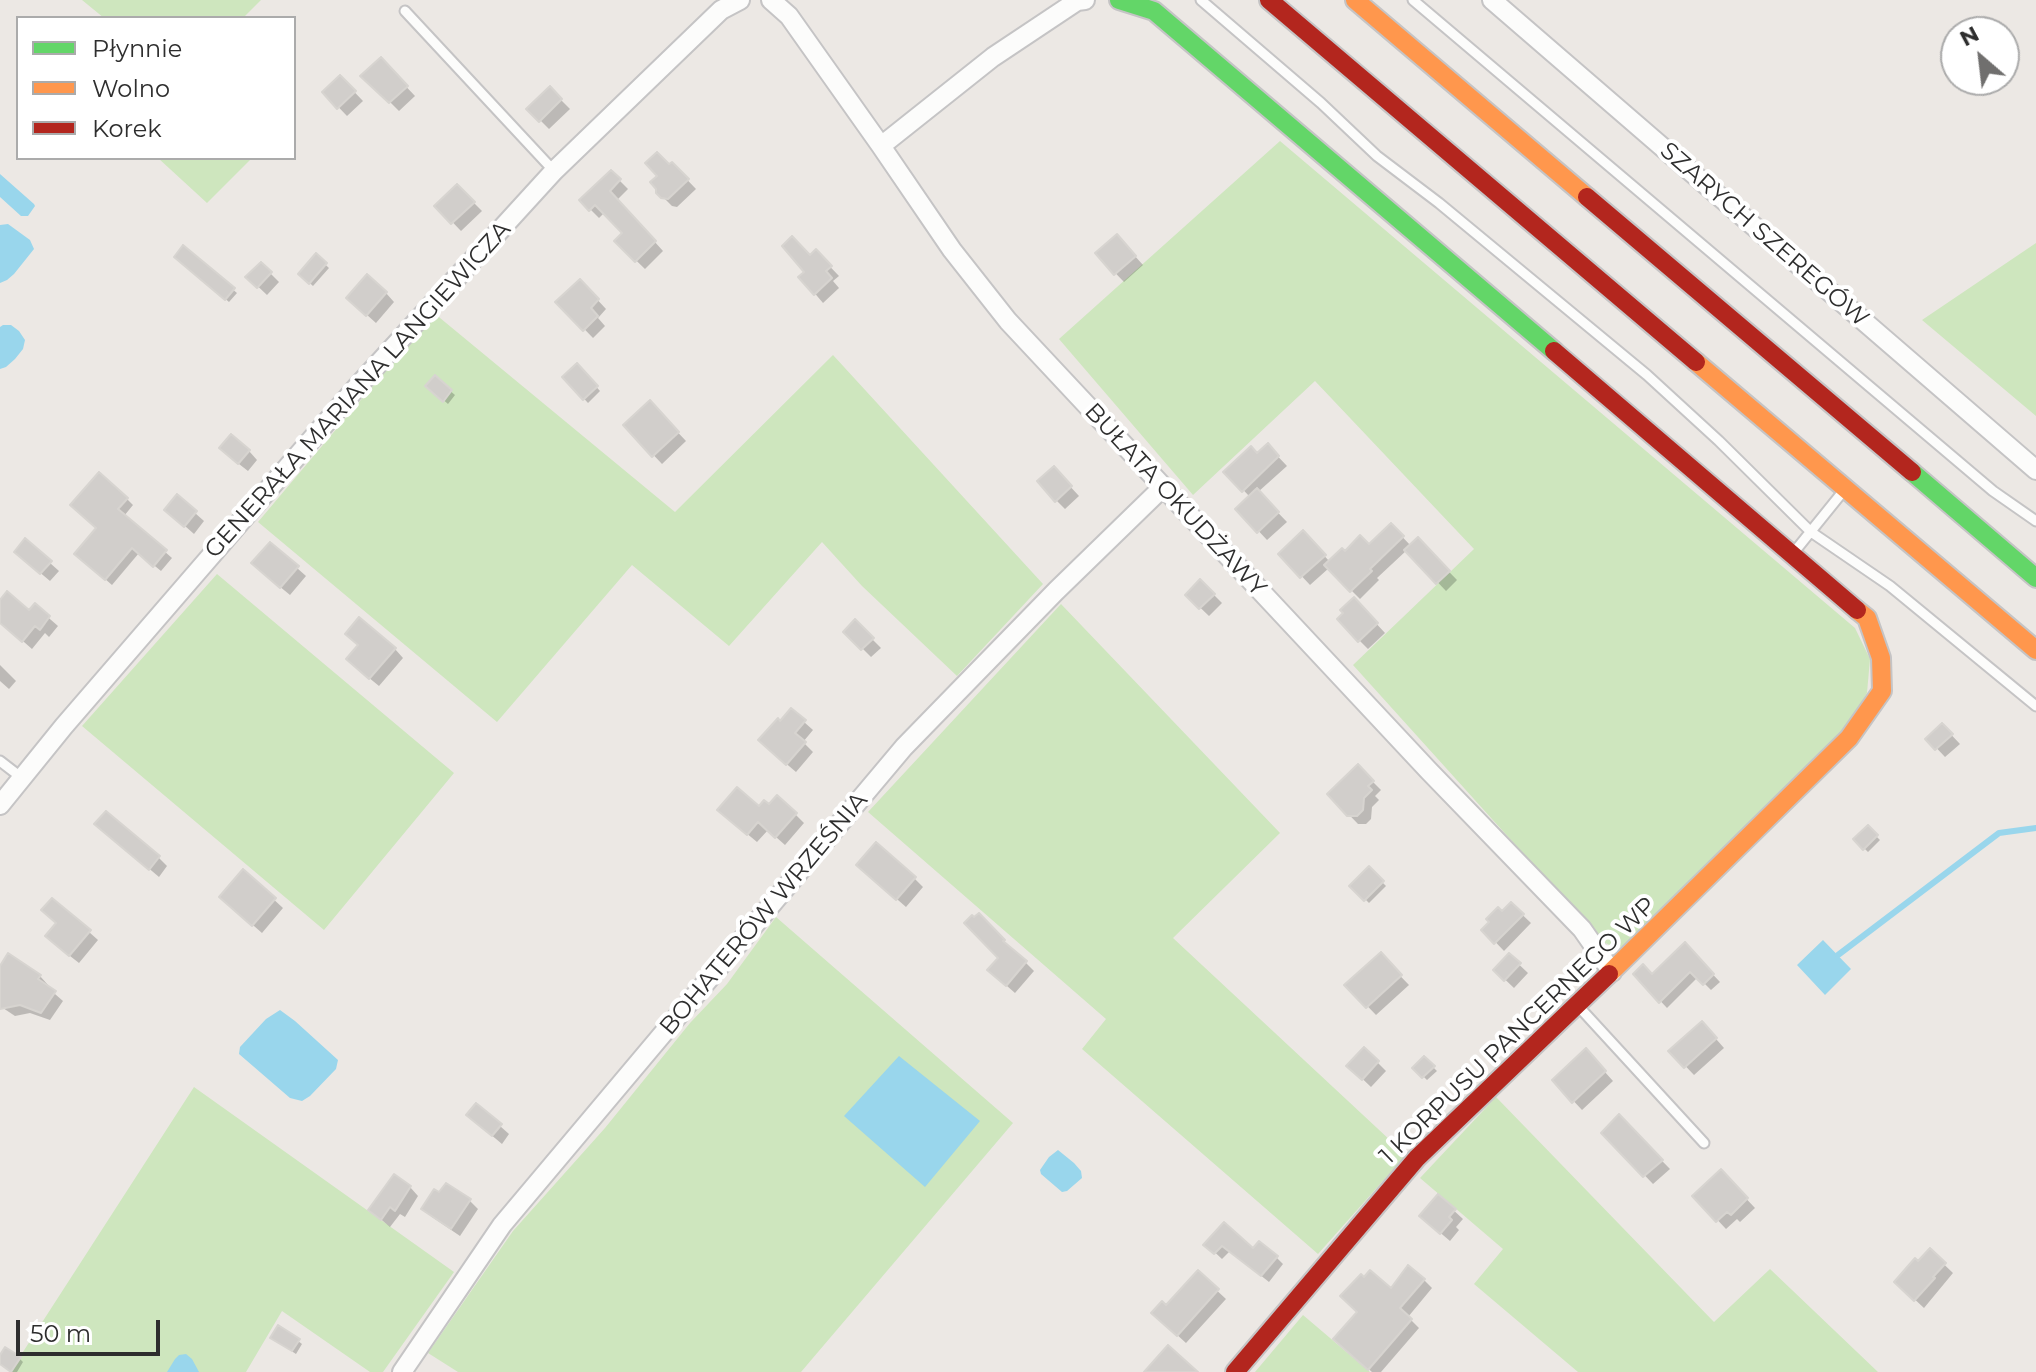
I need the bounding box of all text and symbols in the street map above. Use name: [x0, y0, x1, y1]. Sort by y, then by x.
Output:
legend: [16, 16, 296, 160]
north arrow: [1940, 16, 2020, 96]
text: N: [1955, 20, 1984, 52]
text: Płynnie: [92, 34, 182, 63]
text: Wolno: [92, 74, 170, 103]
text: Korek: [92, 114, 162, 143]
street label: SZARYCH SZEREGÓW: [1654, 137, 1874, 333]
street label: GENERAŁA MARIANA LANGIEWICZA: [199, 216, 517, 564]
street label: BUŁATA OKUDŻAWY: [1078, 398, 1272, 602]
street label: BOHATERÓW WRZEŚNIA: [654, 787, 874, 1041]
street label: 1 KORPUSU PANCERNEGO WP: [1374, 891, 1662, 1171]
scale bar: [20, 1304, 164, 1354]
text: 50 m: [30, 1319, 91, 1348]

